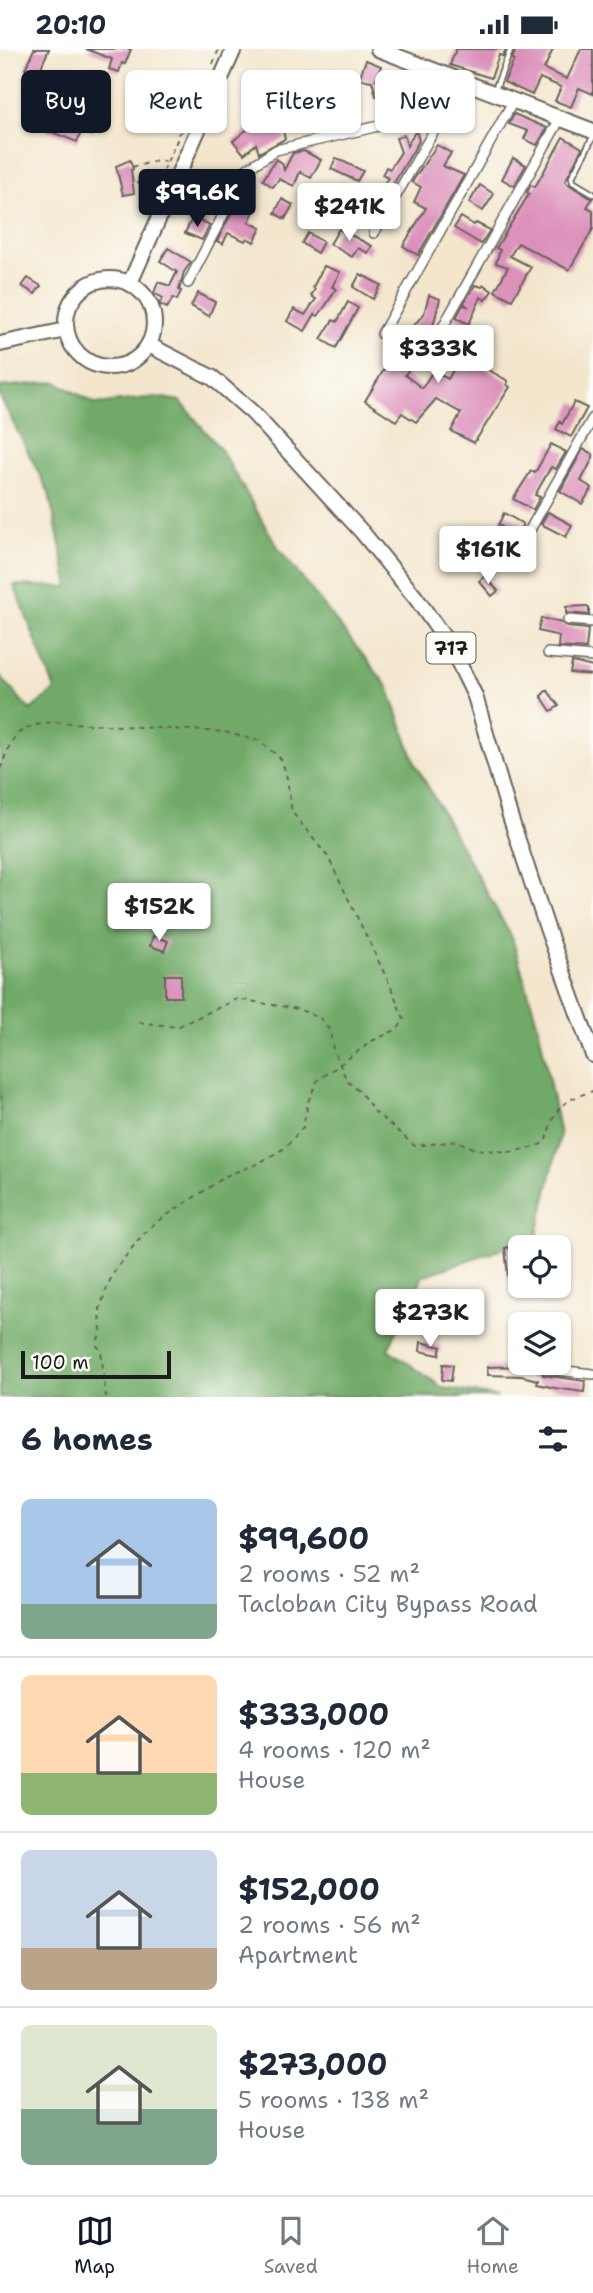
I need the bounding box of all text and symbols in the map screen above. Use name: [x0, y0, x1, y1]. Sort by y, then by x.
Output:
text: 20:10: [35, 7, 107, 42]
chip: Buy: [21, 70, 111, 133]
chip: Rent: [125, 70, 227, 133]
chip: Filters: [241, 70, 361, 133]
chip: New: [375, 70, 475, 133]
pin: $99.6K: [140, 169, 254, 229]
text: $99.6K: [155, 177, 239, 207]
pin: $241K: [300, 183, 398, 243]
text: $241K: [313, 191, 385, 221]
pin: $333K: [389, 325, 487, 385]
text: $333K: [399, 333, 477, 363]
pin: $161K: [439, 526, 537, 586]
text: $161K: [455, 534, 521, 564]
road number: 717: [426, 633, 476, 663]
pin: $152K: [110, 883, 208, 943]
text: $152K: [124, 891, 194, 921]
map controls: [508, 1235, 571, 1375]
button: locate: [508, 1235, 571, 1298]
pin: $273K: [381, 1289, 479, 1349]
text: $273K: [391, 1297, 469, 1327]
button: layers: [508, 1312, 571, 1375]
scale bar: [21, 1348, 172, 1380]
text: 100 m: [32, 1350, 89, 1375]
text: 6 homes: [21, 1419, 153, 1460]
icon: filters: [534, 1420, 572, 1458]
text: $99,600: [238, 1518, 369, 1559]
icon: home: [77, 1527, 161, 1611]
text: 2 rooms · 52 m²: [238, 1559, 420, 1589]
text: Tacloban City Bypass Road: [238, 1589, 538, 1619]
text: $333,000: [238, 1694, 389, 1735]
icon: home: [77, 1703, 161, 1787]
text: 4 rooms · 120 m²: [238, 1735, 431, 1765]
text: House: [238, 1765, 306, 1795]
text: $152,000: [238, 1869, 380, 1910]
icon: home: [77, 1878, 161, 1962]
text: 2 rooms · 56 m²: [238, 1910, 421, 1940]
text: Apartment: [238, 1940, 358, 1970]
text: $273,000: [238, 2044, 388, 2085]
icon: home: [77, 2053, 161, 2137]
text: 5 rooms · 138 m²: [238, 2085, 429, 2115]
text: House: [238, 2115, 306, 2145]
tab: Map: [74, 2212, 115, 2279]
tab: Saved: [264, 2212, 318, 2279]
tab: Home: [466, 2212, 519, 2279]

